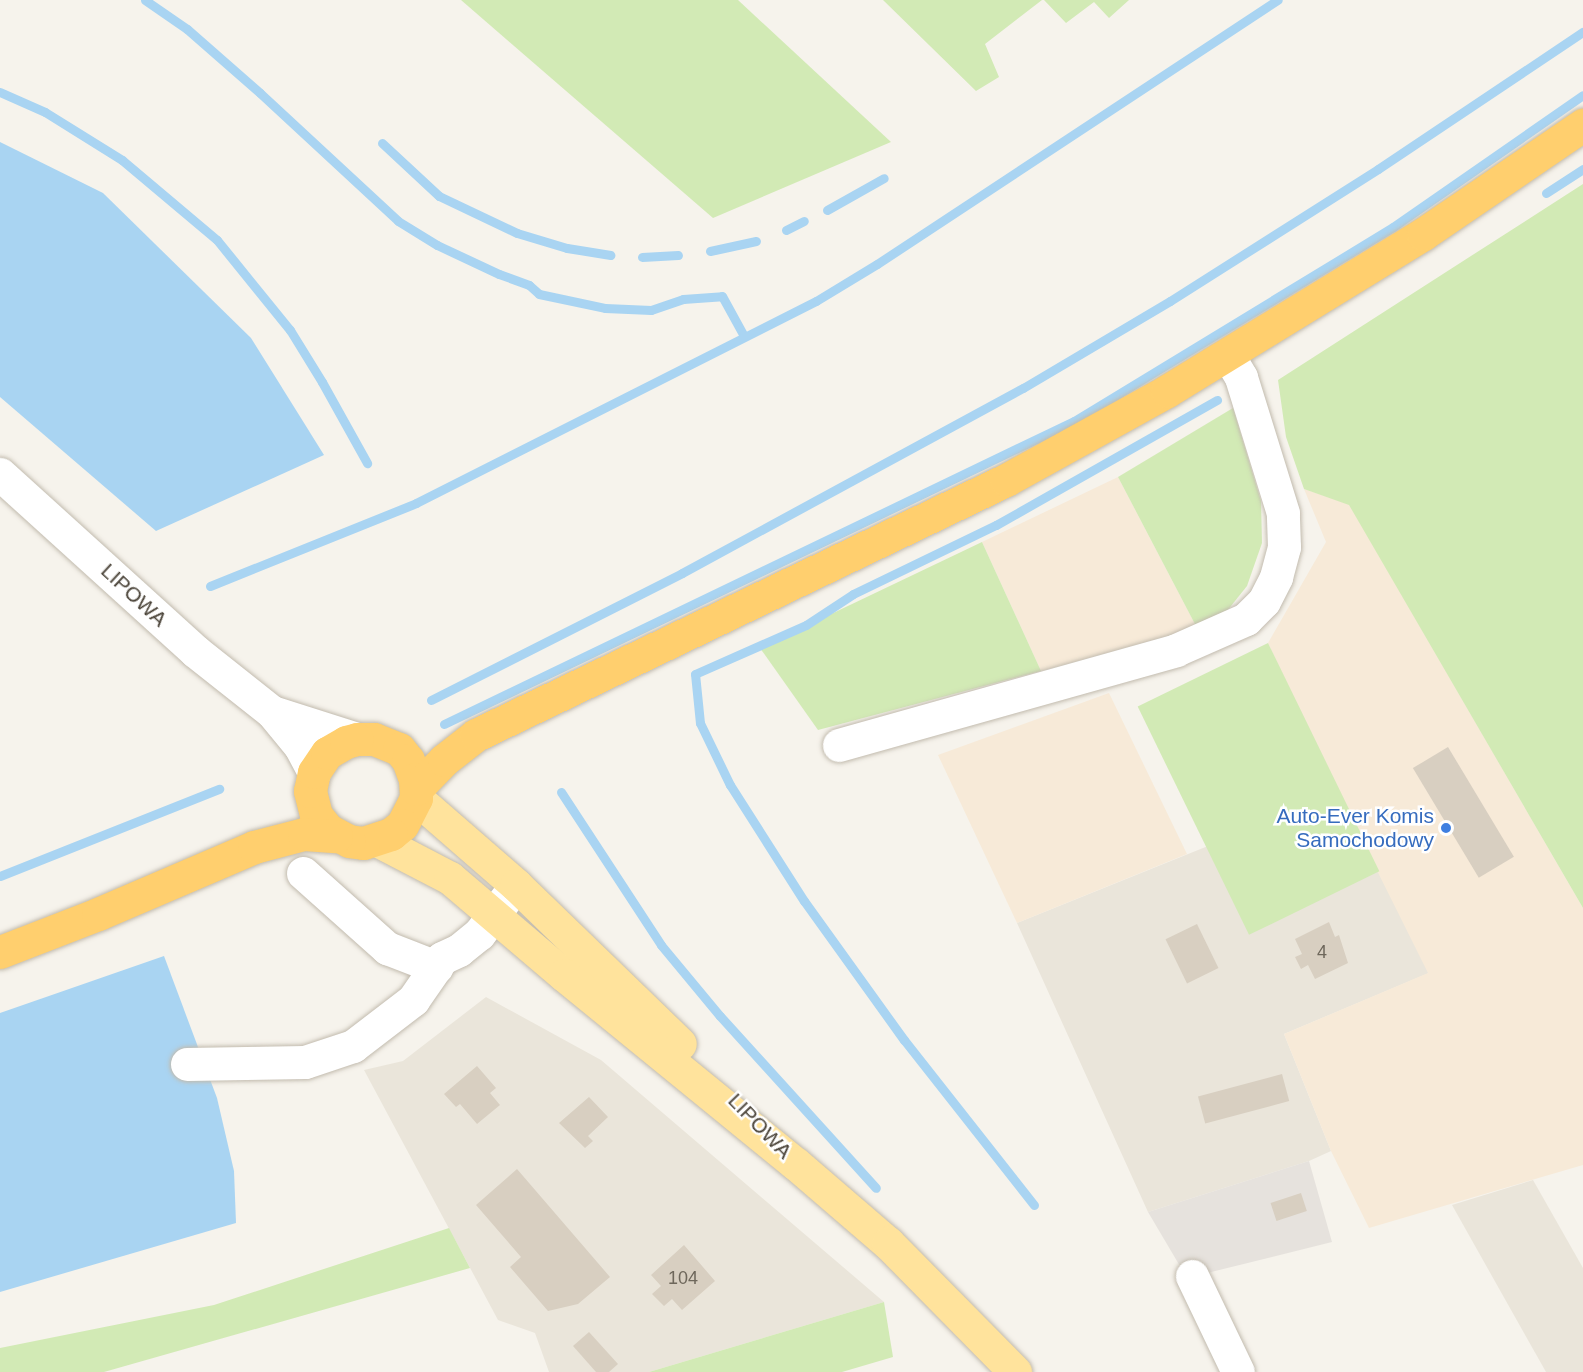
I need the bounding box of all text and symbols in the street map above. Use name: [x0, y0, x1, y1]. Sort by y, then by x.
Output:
street label: LIPOWA: [96, 558, 172, 632]
place label: Auto-Ever Komis Samochodowy: [1276, 803, 1434, 853]
marker: Auto-Ever Komis Samochodowy: [1439, 821, 1453, 835]
house number: 4: [1317, 941, 1327, 963]
street label: LIPOWA: [723, 1088, 797, 1164]
house number: 104: [668, 1267, 698, 1289]

